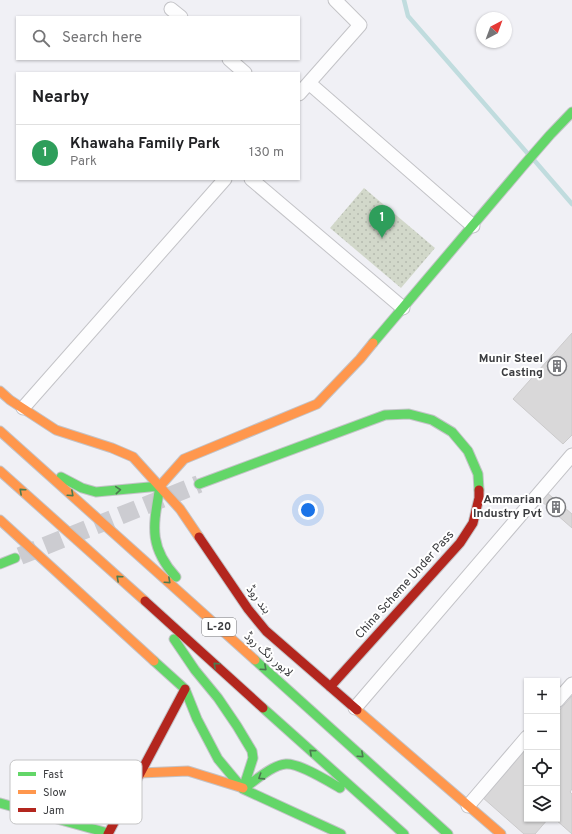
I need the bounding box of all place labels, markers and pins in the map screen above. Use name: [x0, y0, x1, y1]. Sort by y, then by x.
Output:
pin: 1: [369, 205, 395, 238]
place label: Munir Steel Casting: [479, 351, 543, 381]
building icon: Munir Steel Casting: [546, 355, 568, 377]
place label: Ammarian Industry Pvt: [473, 492, 542, 522]
building icon: Ammarian Industry Pvt: [545, 496, 567, 518]

